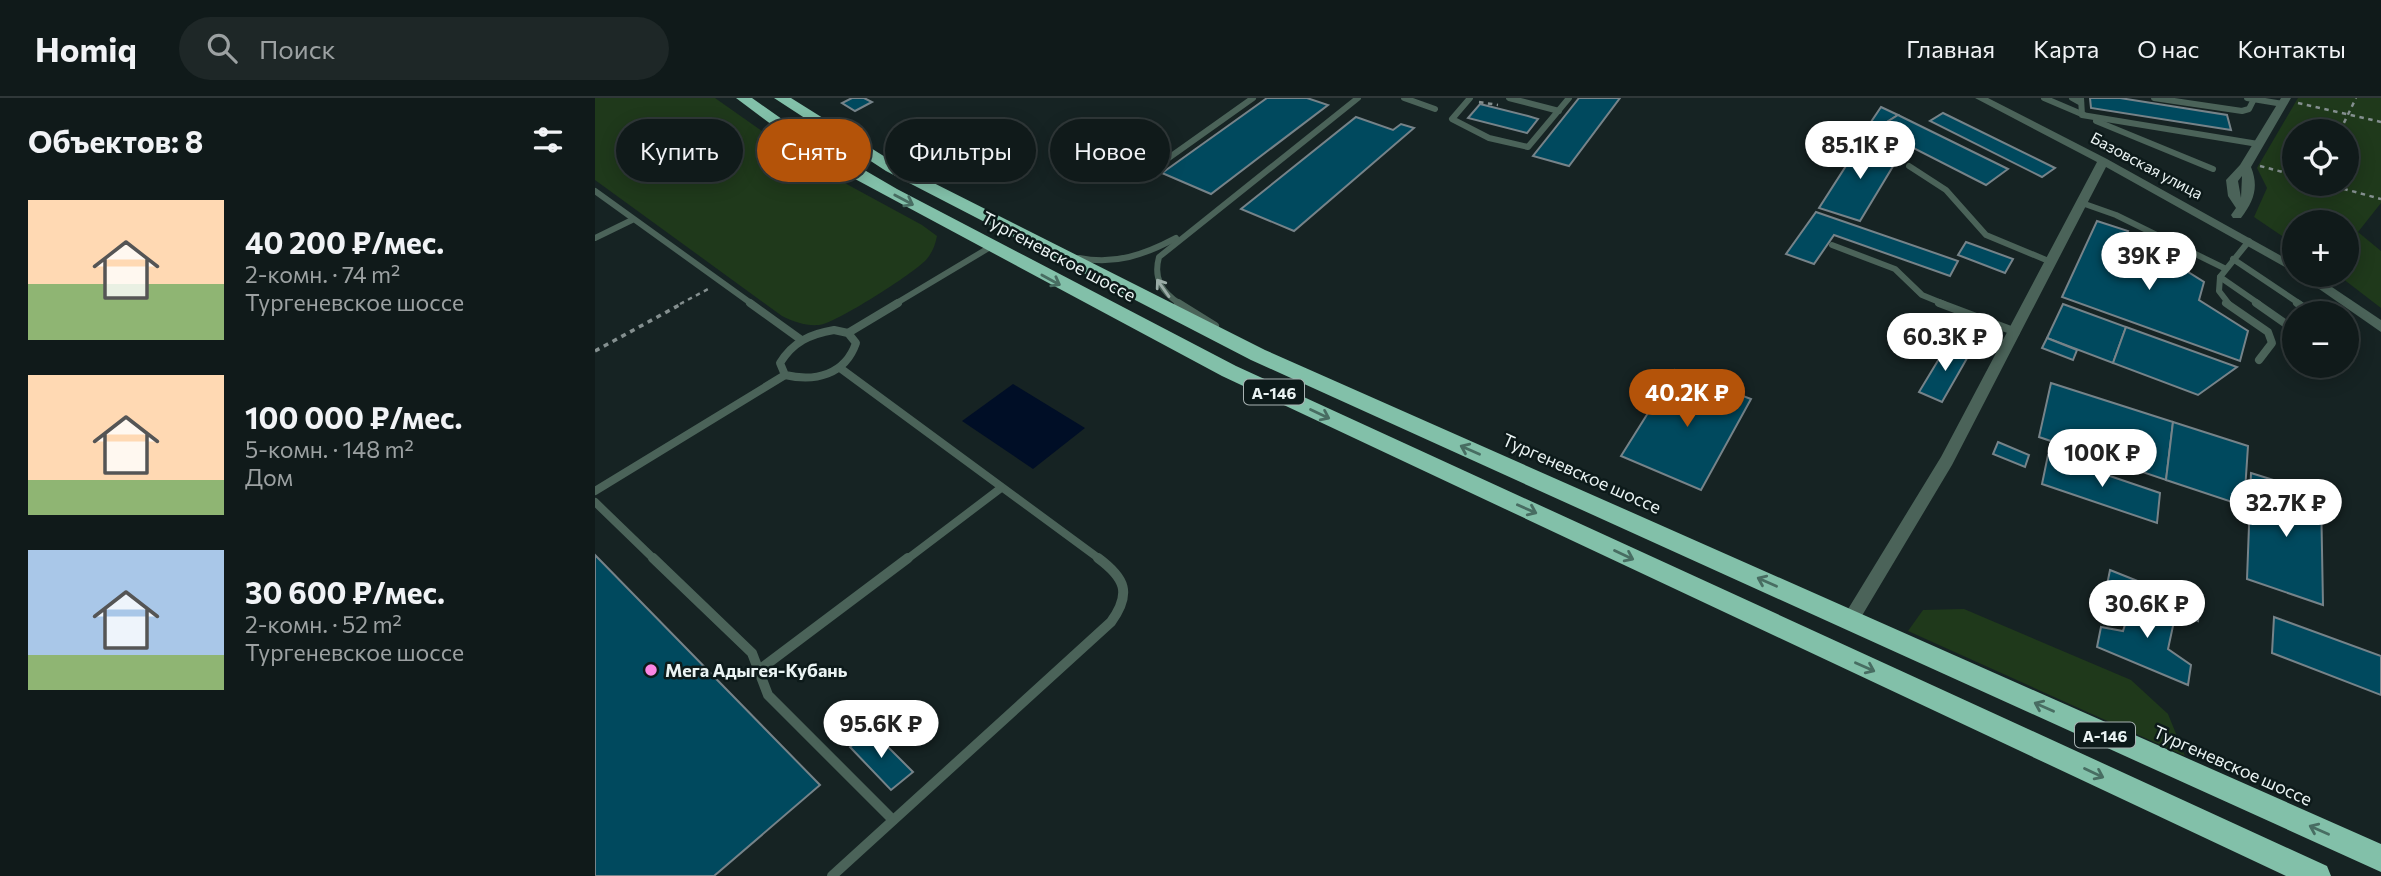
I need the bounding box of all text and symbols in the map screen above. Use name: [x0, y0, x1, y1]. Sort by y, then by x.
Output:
search box: [179, 17, 669, 80]
text: Homiq: [35, 28, 137, 69]
icon: search: [203, 29, 241, 67]
text: Поиск: [259, 33, 336, 64]
text: Главная: [1906, 34, 1995, 63]
text: Карта: [2033, 34, 2099, 63]
text: О нас: [2137, 34, 2199, 63]
text: Контакты: [2237, 34, 2346, 63]
chip: Купить: [616, 119, 743, 182]
chip: Снять: [757, 119, 871, 182]
chip: Фильтры: [885, 119, 1036, 182]
chip: Новое: [1050, 119, 1170, 182]
map controls: [2282, 119, 2359, 378]
button: locate: [2282, 119, 2359, 196]
icon: filters: [529, 121, 567, 159]
text: Объектов: 8: [28, 122, 203, 159]
pin: 85.1K ₽: [1795, 122, 1925, 181]
street label: Базовская улица: [2088, 127, 2206, 203]
text: 85.1K ₽: [1821, 130, 1899, 158]
one-way arrow: [893, 194, 914, 207]
street label: Тургеневское шоссе: [978, 206, 1140, 306]
button: +: [2282, 210, 2359, 287]
text: 40 200 ₽/мес.: [245, 223, 444, 260]
icon: home: [84, 228, 168, 312]
pin: 39K ₽: [2100, 232, 2198, 292]
text: 39K ₽: [2117, 241, 2181, 269]
text: 2-комн. · 74 m²: [245, 260, 400, 288]
one-way arrow: [1040, 274, 1061, 287]
one-way arrow: [1156, 279, 1170, 298]
text: Тургеневское шоссе: [245, 288, 464, 316]
button: −: [2282, 301, 2359, 378]
pin: 60.3K ₽: [1880, 314, 2010, 373]
text: 60.3K ₽: [1903, 322, 1987, 350]
pin: 40.2K ₽: [1622, 370, 1752, 429]
text: 40.2K ₽: [1645, 378, 1729, 406]
road number: А-146: [1244, 380, 1304, 404]
text: 100 000 ₽/мес.: [245, 398, 462, 435]
icon: home: [84, 403, 168, 487]
one-way arrow: [1309, 408, 1330, 421]
street label: Тургеневское шоссе: [1499, 428, 1665, 518]
pin: 100K ₽: [2045, 430, 2159, 489]
text: 5-комн. · 148 m²: [245, 435, 414, 463]
text: 100K ₽: [2064, 438, 2140, 466]
one-way arrow: [1460, 443, 1481, 456]
text: Дом: [245, 463, 293, 491]
pin: 32.7K ₽: [2221, 480, 2351, 539]
text: 32.7K ₽: [2246, 488, 2326, 516]
one-way arrow: [1516, 503, 1537, 517]
one-way arrow: [1613, 548, 1634, 562]
text: 30 600 ₽/мес.: [245, 573, 445, 610]
one-way arrow: [1757, 575, 1778, 588]
icon: home: [84, 578, 168, 662]
pin: 30.6K ₽: [2082, 580, 2212, 640]
text: 30.6K ₽: [2105, 589, 2189, 617]
text: 2-комн. · 52 m²: [245, 610, 402, 638]
text: Тургеневское шоссе: [245, 638, 464, 666]
place label: Мега Адыгея-Кубань: [665, 659, 848, 681]
one-way arrow: [1854, 661, 1875, 674]
marker: Мега Адыгея-Кубань: [643, 662, 659, 678]
pin: 95.6K ₽: [816, 700, 946, 760]
one-way arrow: [2034, 700, 2055, 713]
text: 95.6K ₽: [840, 709, 922, 737]
street label: Тургеневское шоссе: [2150, 720, 2316, 810]
road number: А-146: [2075, 722, 2135, 748]
one-way arrow: [2083, 766, 2104, 780]
one-way arrow: [2308, 823, 2330, 836]

